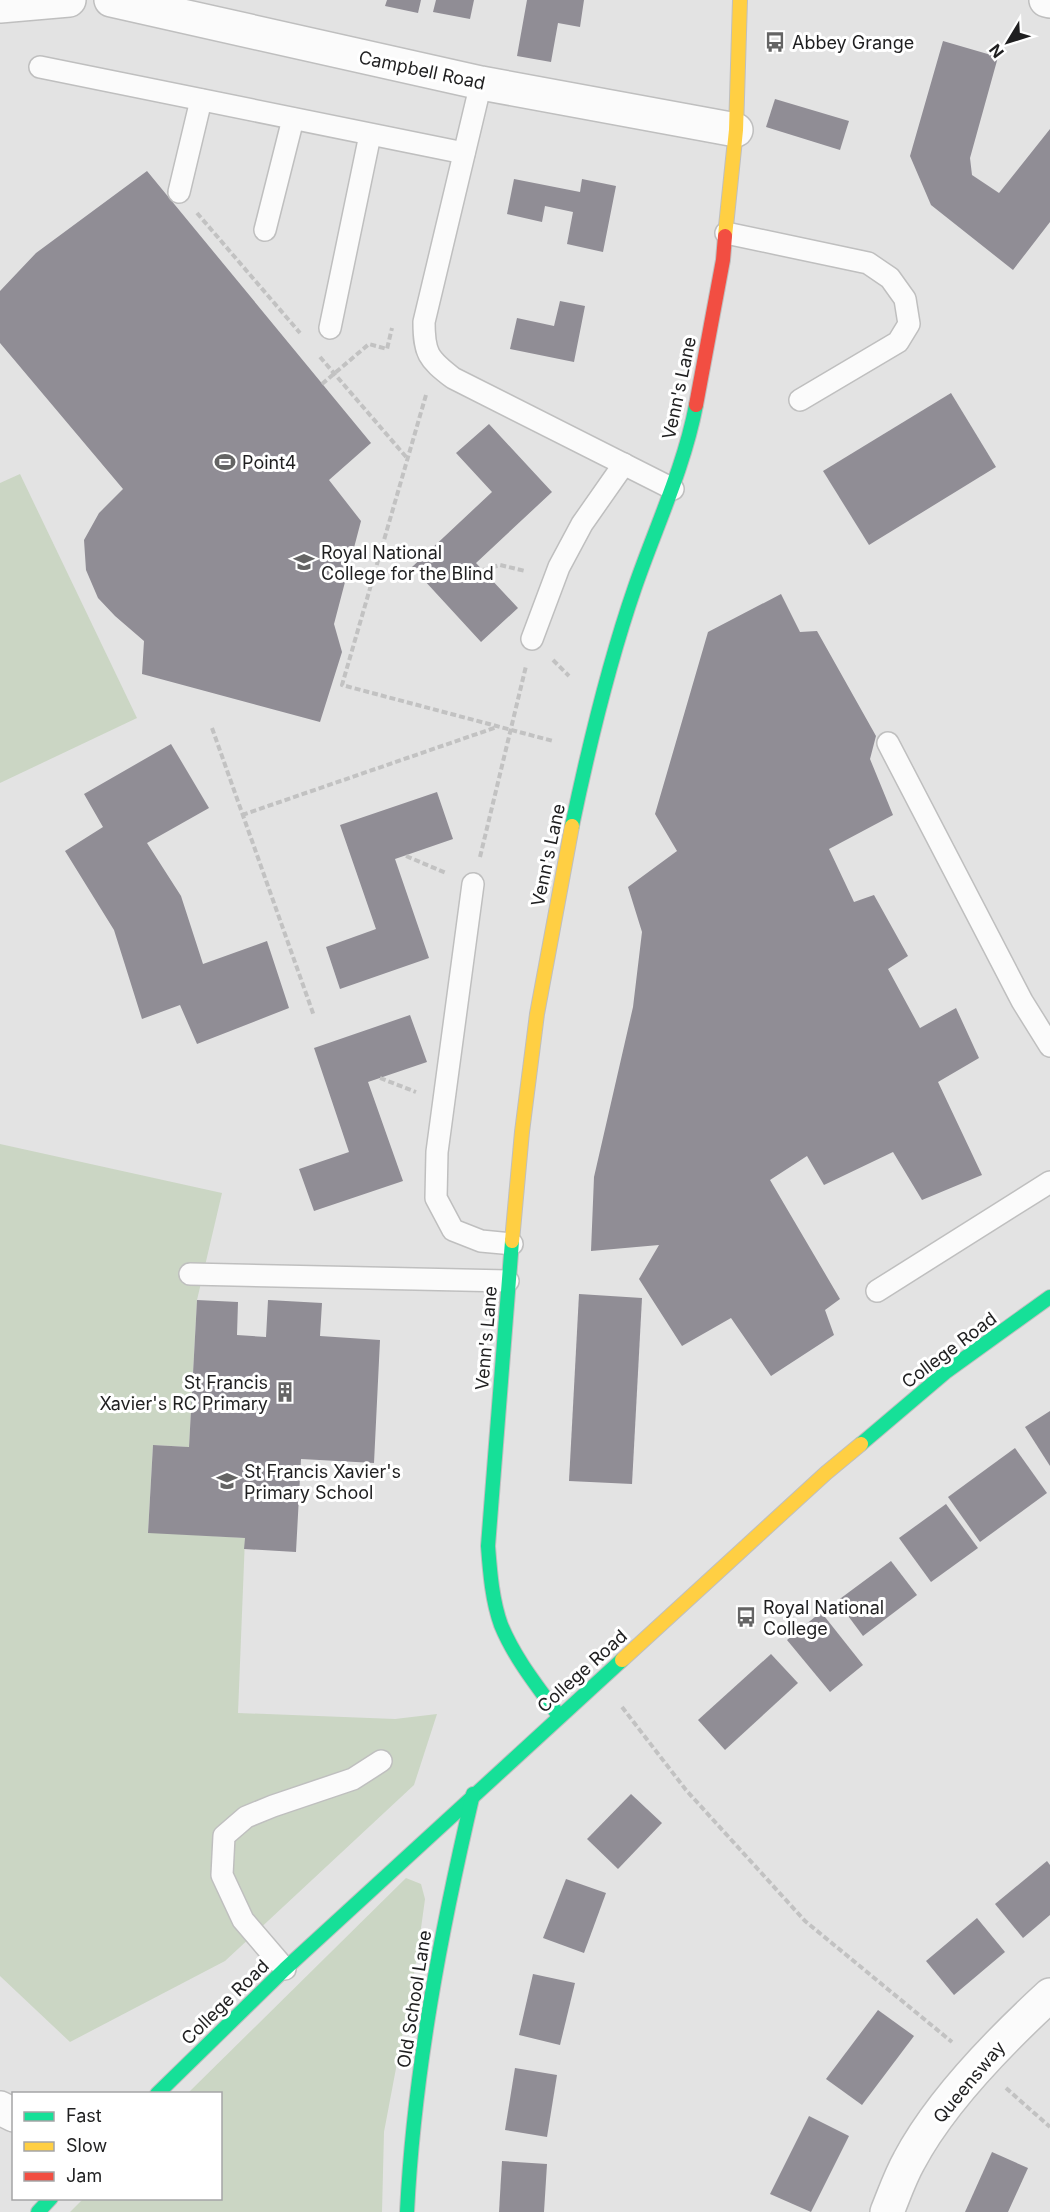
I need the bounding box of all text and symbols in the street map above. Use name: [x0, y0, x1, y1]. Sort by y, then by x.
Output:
north arrow: [978, 12, 1038, 72]
bus stop icon: Abbey Grange: [763, 30, 787, 54]
place label: Abbey Grange: [792, 32, 914, 53]
text: N: [985, 40, 1008, 62]
street label: Campbell Road: [357, 46, 487, 94]
street label: Venn's Lane: [658, 335, 700, 441]
sports icon: Point4: [213, 450, 237, 474]
place label: Point4: [242, 452, 296, 473]
place label: Royal National College for the Blind: [321, 542, 494, 584]
school or university icon: Royal National College for the Blind: [292, 550, 316, 574]
street label: Venn's Lane: [527, 802, 569, 908]
street label: Venn's Lane: [471, 1285, 501, 1391]
street label: College Road: [897, 1308, 1001, 1392]
place label: St Francis Xavier's RC Primary: [99, 1372, 268, 1414]
building icon: St Francis Xavier's RC Primary: [273, 1380, 297, 1404]
place label: St Francis Xavier's Primary School: [244, 1461, 401, 1503]
school or university icon: St Francis Xavier's Primary School: [215, 1469, 239, 1493]
place label: Royal National College: [763, 1597, 884, 1639]
bus stop icon: Royal National College: [734, 1605, 758, 1629]
street label: College Road: [533, 1625, 631, 1717]
street label: Old School Lane: [393, 1929, 435, 2069]
street label: College Road: [177, 1955, 273, 2049]
street label: Queensway: [929, 2037, 1009, 2127]
legend: [12, 2092, 222, 2200]
text: Fast: [66, 2105, 102, 2126]
text: Slow: [66, 2135, 107, 2156]
text: Jam: [66, 2165, 102, 2186]

